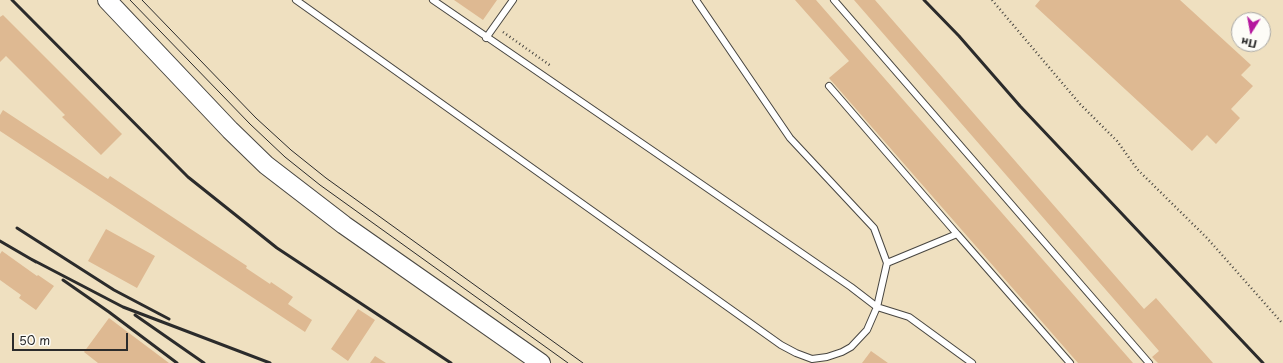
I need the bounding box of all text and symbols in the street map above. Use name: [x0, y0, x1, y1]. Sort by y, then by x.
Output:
north arrow: [1231, 12, 1271, 52]
text: Пн: [1239, 33, 1258, 53]
scale bar: [14, 325, 130, 351]
text: 50 m: [19, 331, 50, 349]

